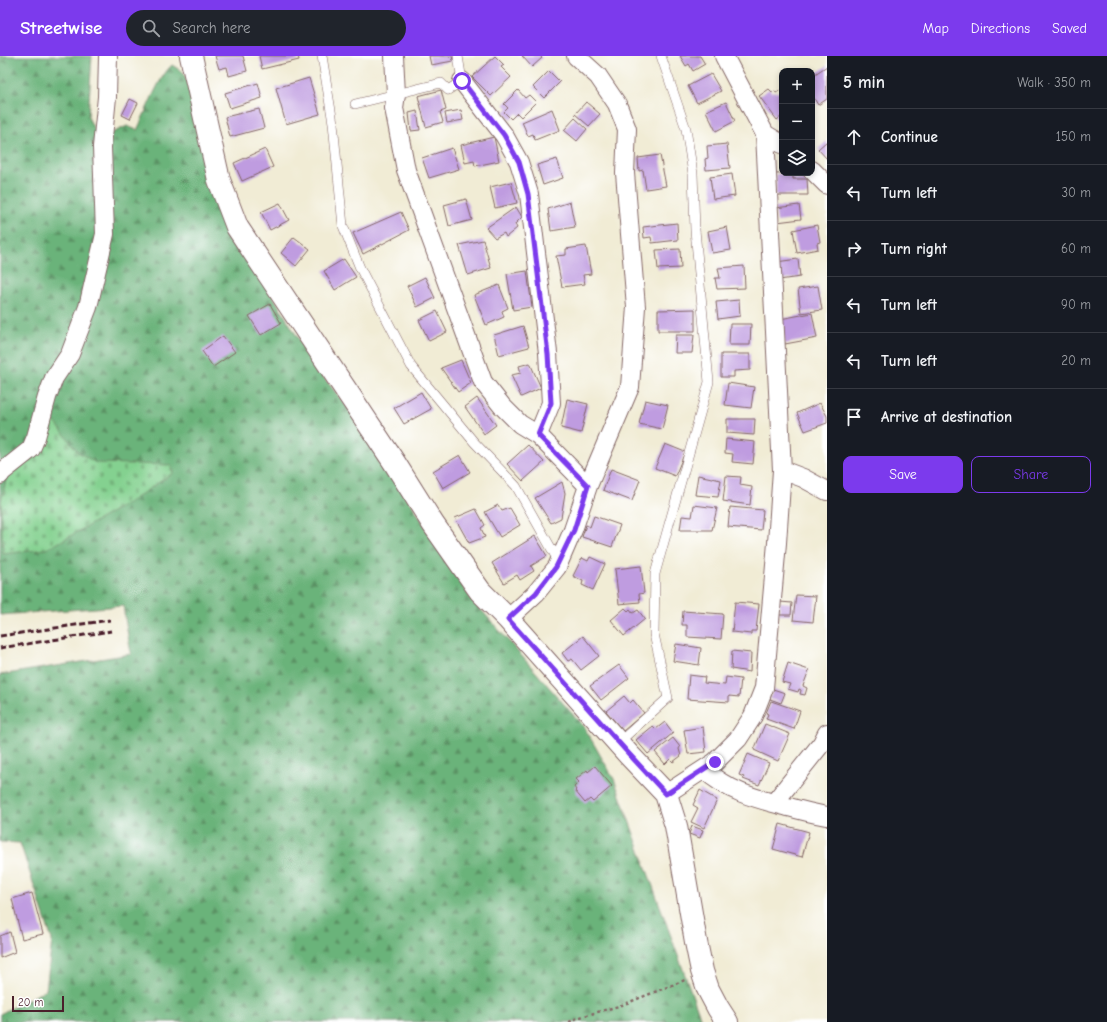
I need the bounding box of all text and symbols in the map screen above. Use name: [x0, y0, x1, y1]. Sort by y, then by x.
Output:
search box: [126, 10, 406, 46]
text: Streetwise: [20, 17, 102, 39]
icon: search: [140, 17, 162, 39]
text: Search here: [172, 19, 250, 37]
text: Map: [922, 20, 949, 37]
text: Directions: [971, 20, 1030, 37]
text: Saved: [1052, 20, 1087, 37]
map controls: [779, 68, 815, 176]
button: +: [779, 68, 815, 104]
route start: [453, 72, 471, 90]
text: 5 min: [843, 73, 885, 92]
text: Walk · 350 m: [1017, 75, 1091, 90]
button: −: [779, 104, 815, 140]
icon: ahead: [843, 126, 865, 148]
text: Continue: [881, 128, 938, 146]
text: 150 m: [1056, 129, 1091, 144]
button: layers: [779, 140, 815, 176]
icon: left: [843, 182, 865, 204]
text: Turn left: [881, 184, 937, 202]
text: 30 m: [1061, 185, 1091, 200]
icon: right: [843, 238, 865, 260]
text: Turn right: [881, 240, 947, 258]
text: 60 m: [1061, 241, 1091, 256]
icon: left: [843, 294, 865, 316]
text: Turn left: [881, 296, 937, 314]
text: 90 m: [1061, 297, 1091, 312]
icon: left: [843, 350, 865, 372]
text: Turn left: [881, 352, 937, 370]
text: 20 m: [1061, 353, 1091, 368]
icon: arrive: [843, 406, 865, 428]
text: Arrive at destination: [881, 408, 1012, 426]
button: Save: [843, 456, 963, 493]
button: Share: [971, 456, 1091, 493]
route end: [706, 753, 724, 771]
scale bar: [12, 994, 64, 1013]
text: 20 m: [18, 996, 43, 1009]

